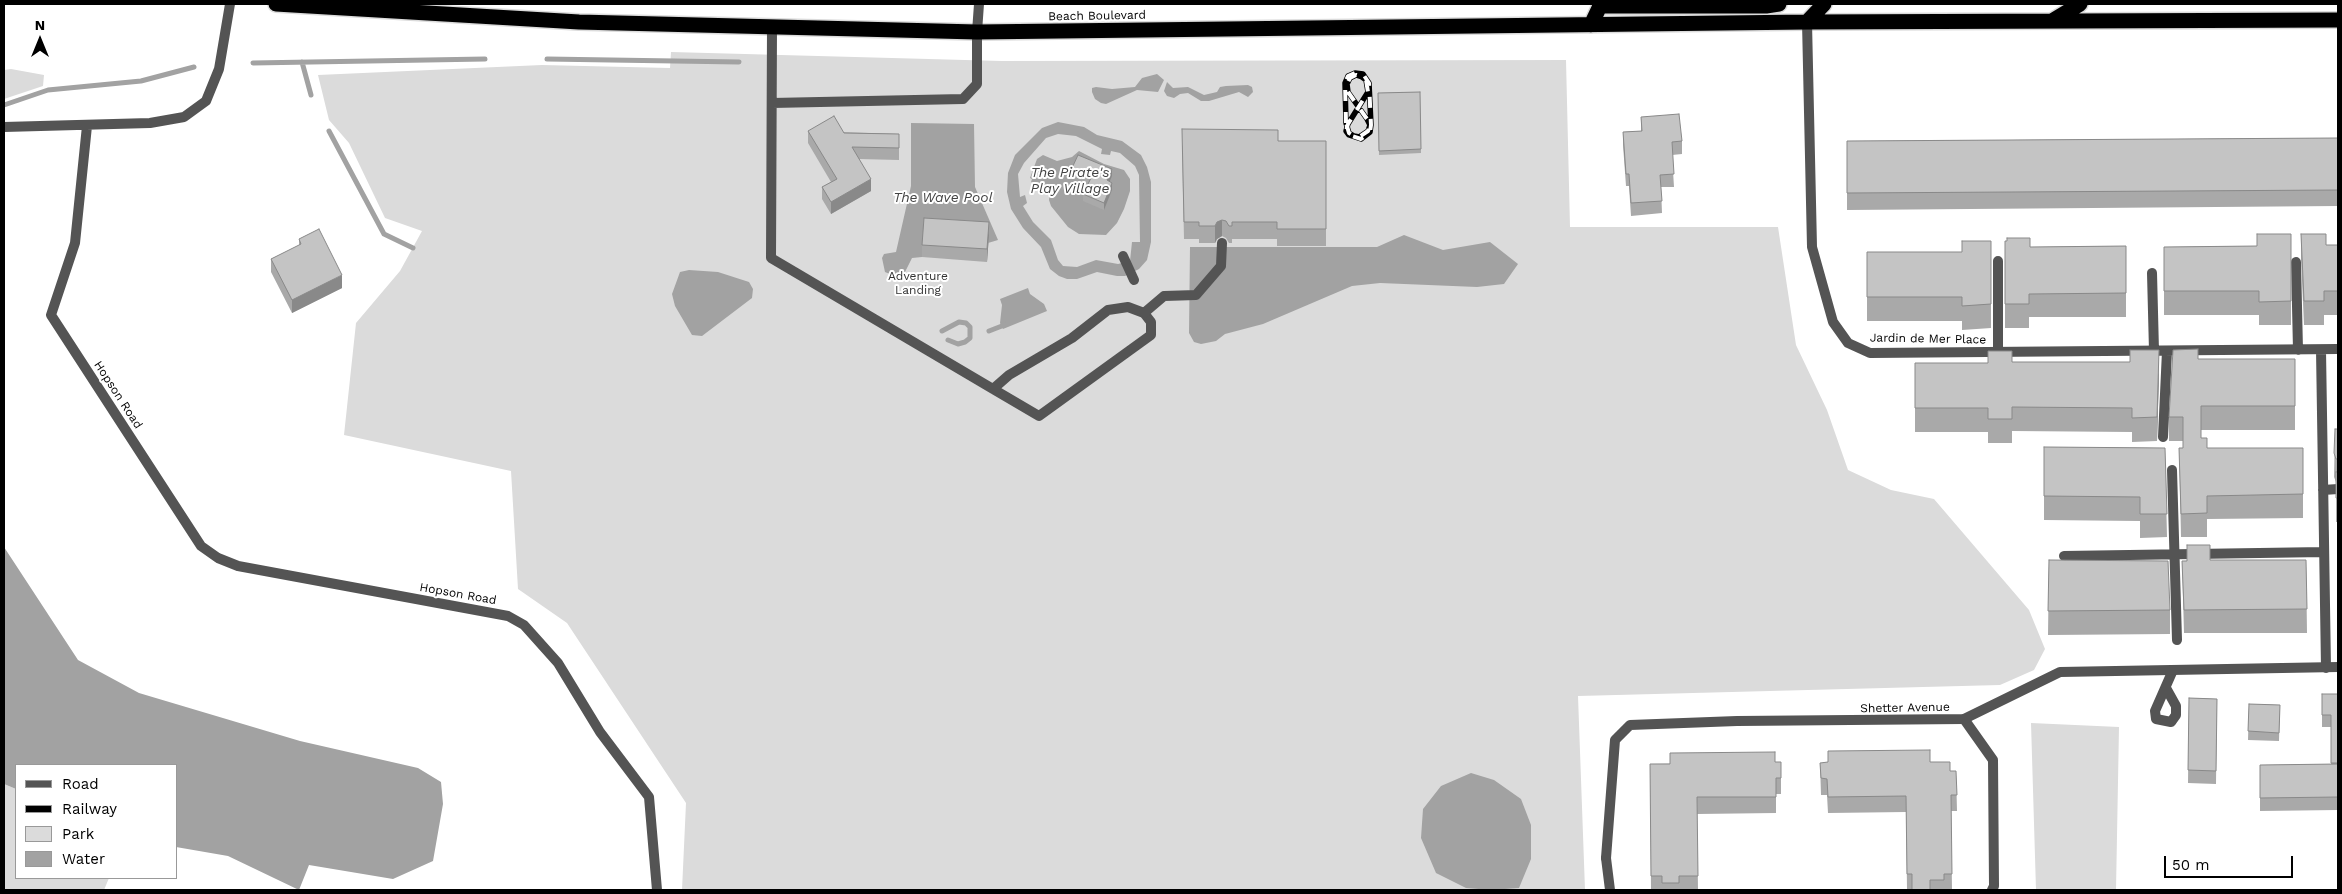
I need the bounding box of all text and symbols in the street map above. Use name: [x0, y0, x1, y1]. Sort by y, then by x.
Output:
street label: Beach Boulevard: [1048, 8, 1146, 24]
north arrow: [15, 15, 65, 65]
text: N: [35, 17, 45, 33]
water label: The Pirate's Play Village: [1031, 165, 1109, 198]
water label: The Wave Pool: [893, 190, 993, 206]
park label: Adventure Landing: [888, 269, 948, 297]
street label: Jardin de Mer Place: [1870, 331, 1986, 347]
street label: Hopson Road: [91, 358, 145, 432]
street label: Hopson Road: [418, 580, 498, 608]
street label: Shetter Avenue: [1860, 700, 1950, 716]
legend: [15, 764, 178, 879]
text: Road: [62, 775, 99, 793]
text: Railway: [62, 800, 117, 818]
text: Park: [62, 825, 94, 843]
scale bar: [2167, 846, 2296, 878]
text: Water: [62, 850, 105, 868]
text: 50 m: [2172, 856, 2209, 874]

